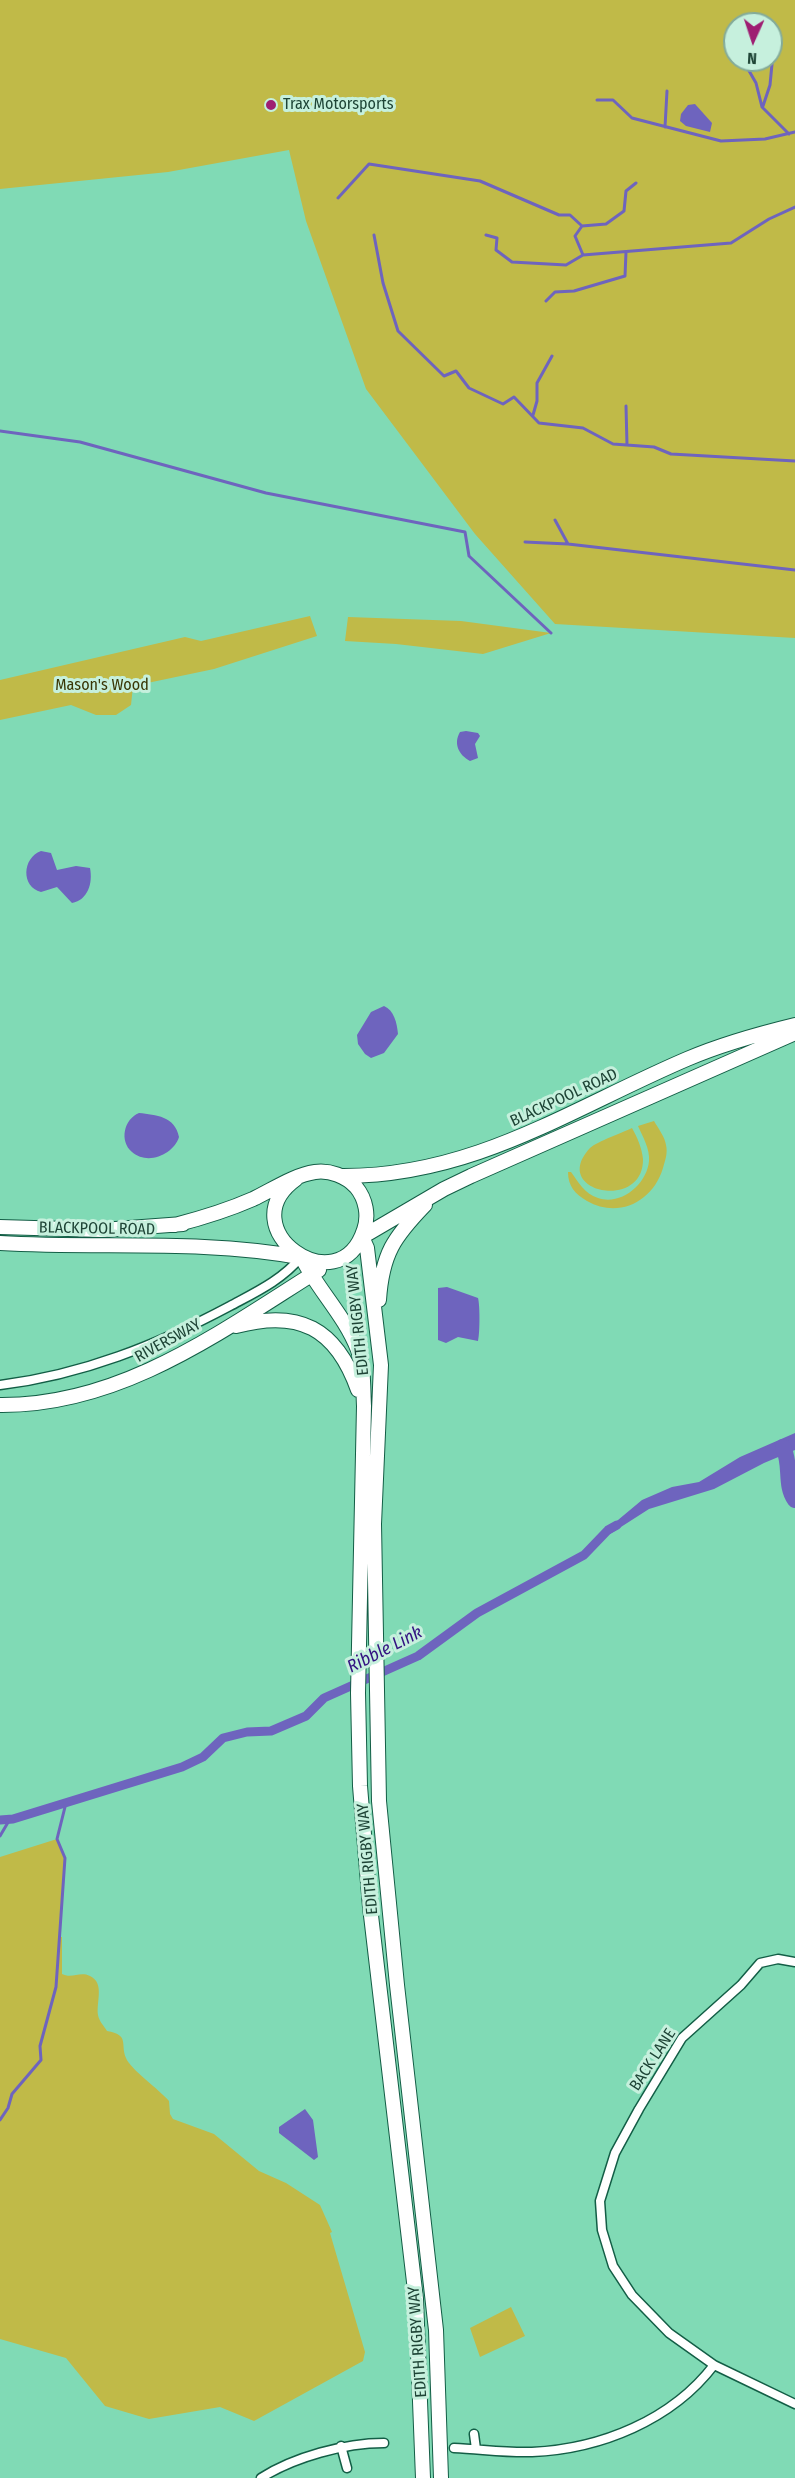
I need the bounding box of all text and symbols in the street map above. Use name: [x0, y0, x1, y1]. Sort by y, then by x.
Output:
north arrow: [723, 12, 783, 72]
text: N: [747, 49, 757, 68]
place label: Trax Motorsports: [283, 95, 394, 115]
marker: Trax Motorsports: [264, 98, 278, 112]
park label: Mason's Wood: [55, 676, 149, 696]
street label: BLACKPOOL ROAD: [507, 1065, 621, 1131]
street label: BLACKPOOL ROAD: [39, 1218, 155, 1240]
street label: EDITH RIGBY WAY: [343, 1263, 373, 1377]
street label: RIVERSWAY: [132, 1315, 204, 1367]
water label: Ribble Link: [344, 1622, 426, 1678]
street label: EDITH RIGBY WAY: [354, 1803, 382, 1915]
street label: BACK LANE: [626, 2025, 680, 2095]
street label: EDITH RIGBY WAY: [405, 2286, 431, 2398]

